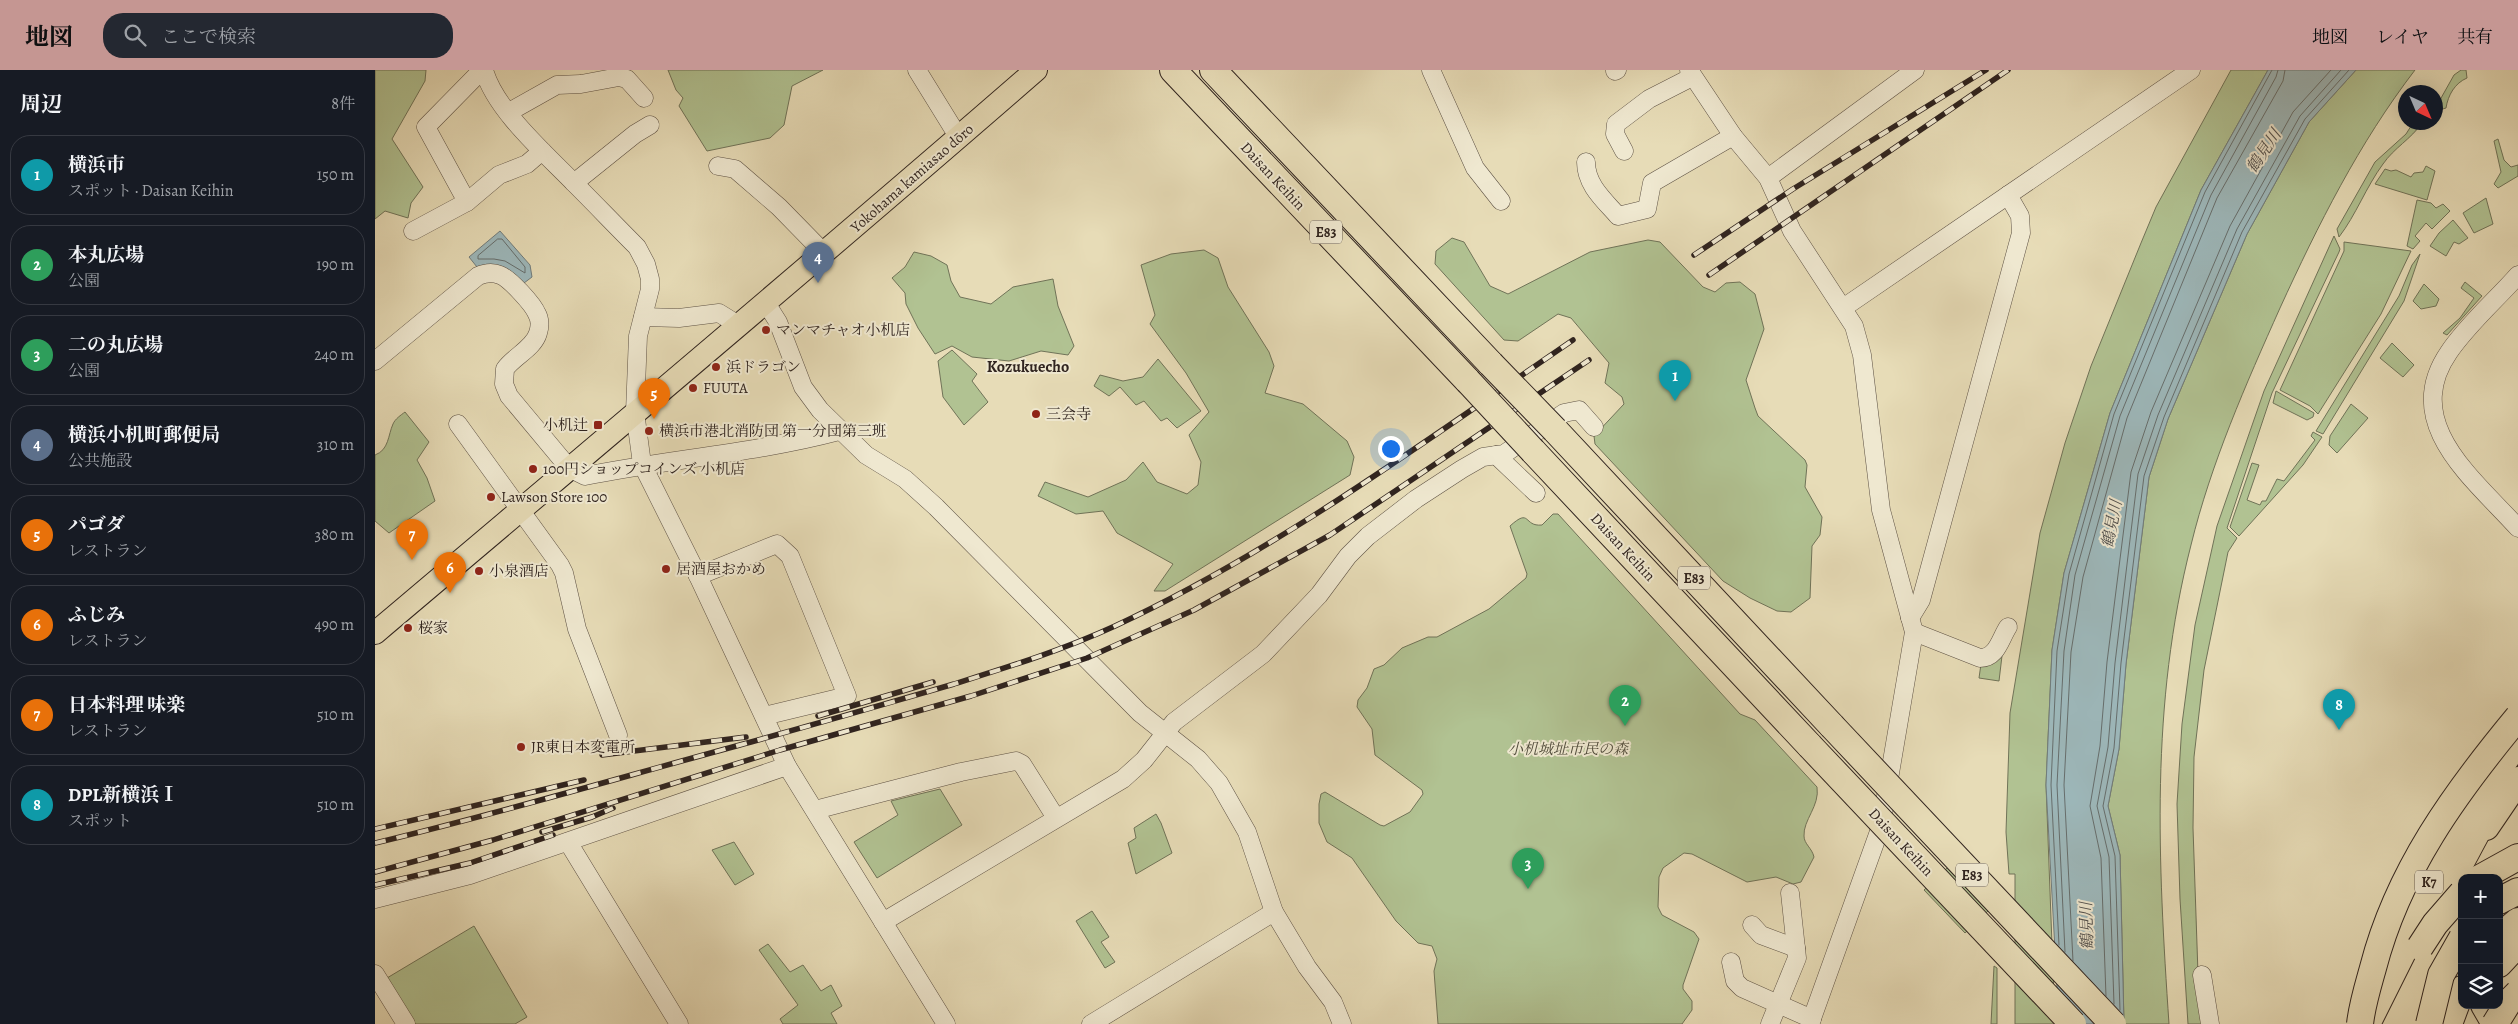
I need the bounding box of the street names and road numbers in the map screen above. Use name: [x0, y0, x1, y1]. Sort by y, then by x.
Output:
street label: Yokohama kamiasao dōro: [845, 119, 978, 238]
street label: Daisan Keihin: [1236, 138, 1310, 214]
road number: E83: [1310, 220, 1342, 243]
street label: Daisan Keihin: [1586, 509, 1660, 585]
road number: E83: [1678, 566, 1710, 590]
street label: Daisan Keihin: [1864, 804, 1938, 880]
road number: E83: [1956, 864, 1988, 886]
road number: K7: [2415, 870, 2443, 894]

